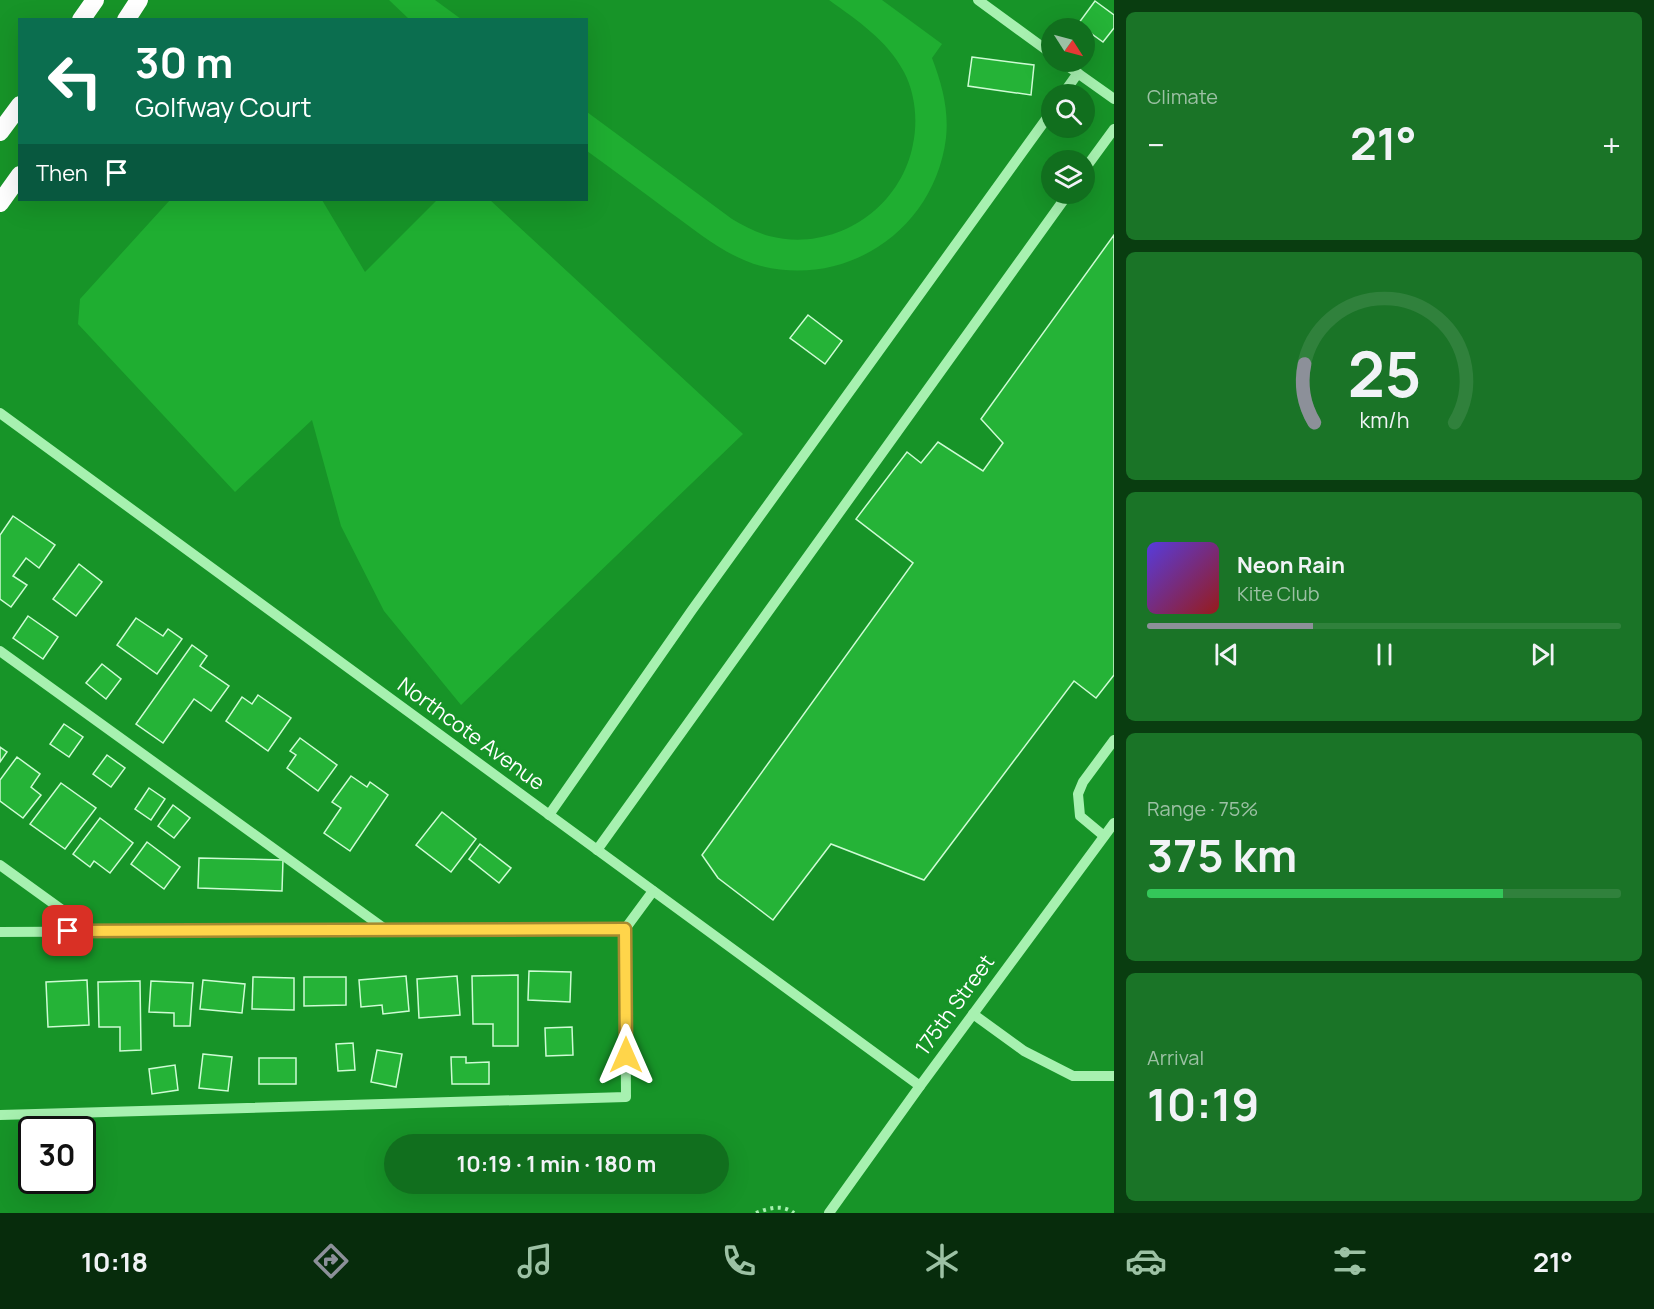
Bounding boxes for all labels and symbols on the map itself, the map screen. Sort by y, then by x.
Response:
north arrow [1041,18,1095,72]
street label: Northcote Avenue [392,670,551,796]
pin [42,905,93,956]
street label: 175th Street [908,949,1000,1060]
position arrow [594,1023,658,1087]
speed limit sign: 30 [18,1116,96,1194]

